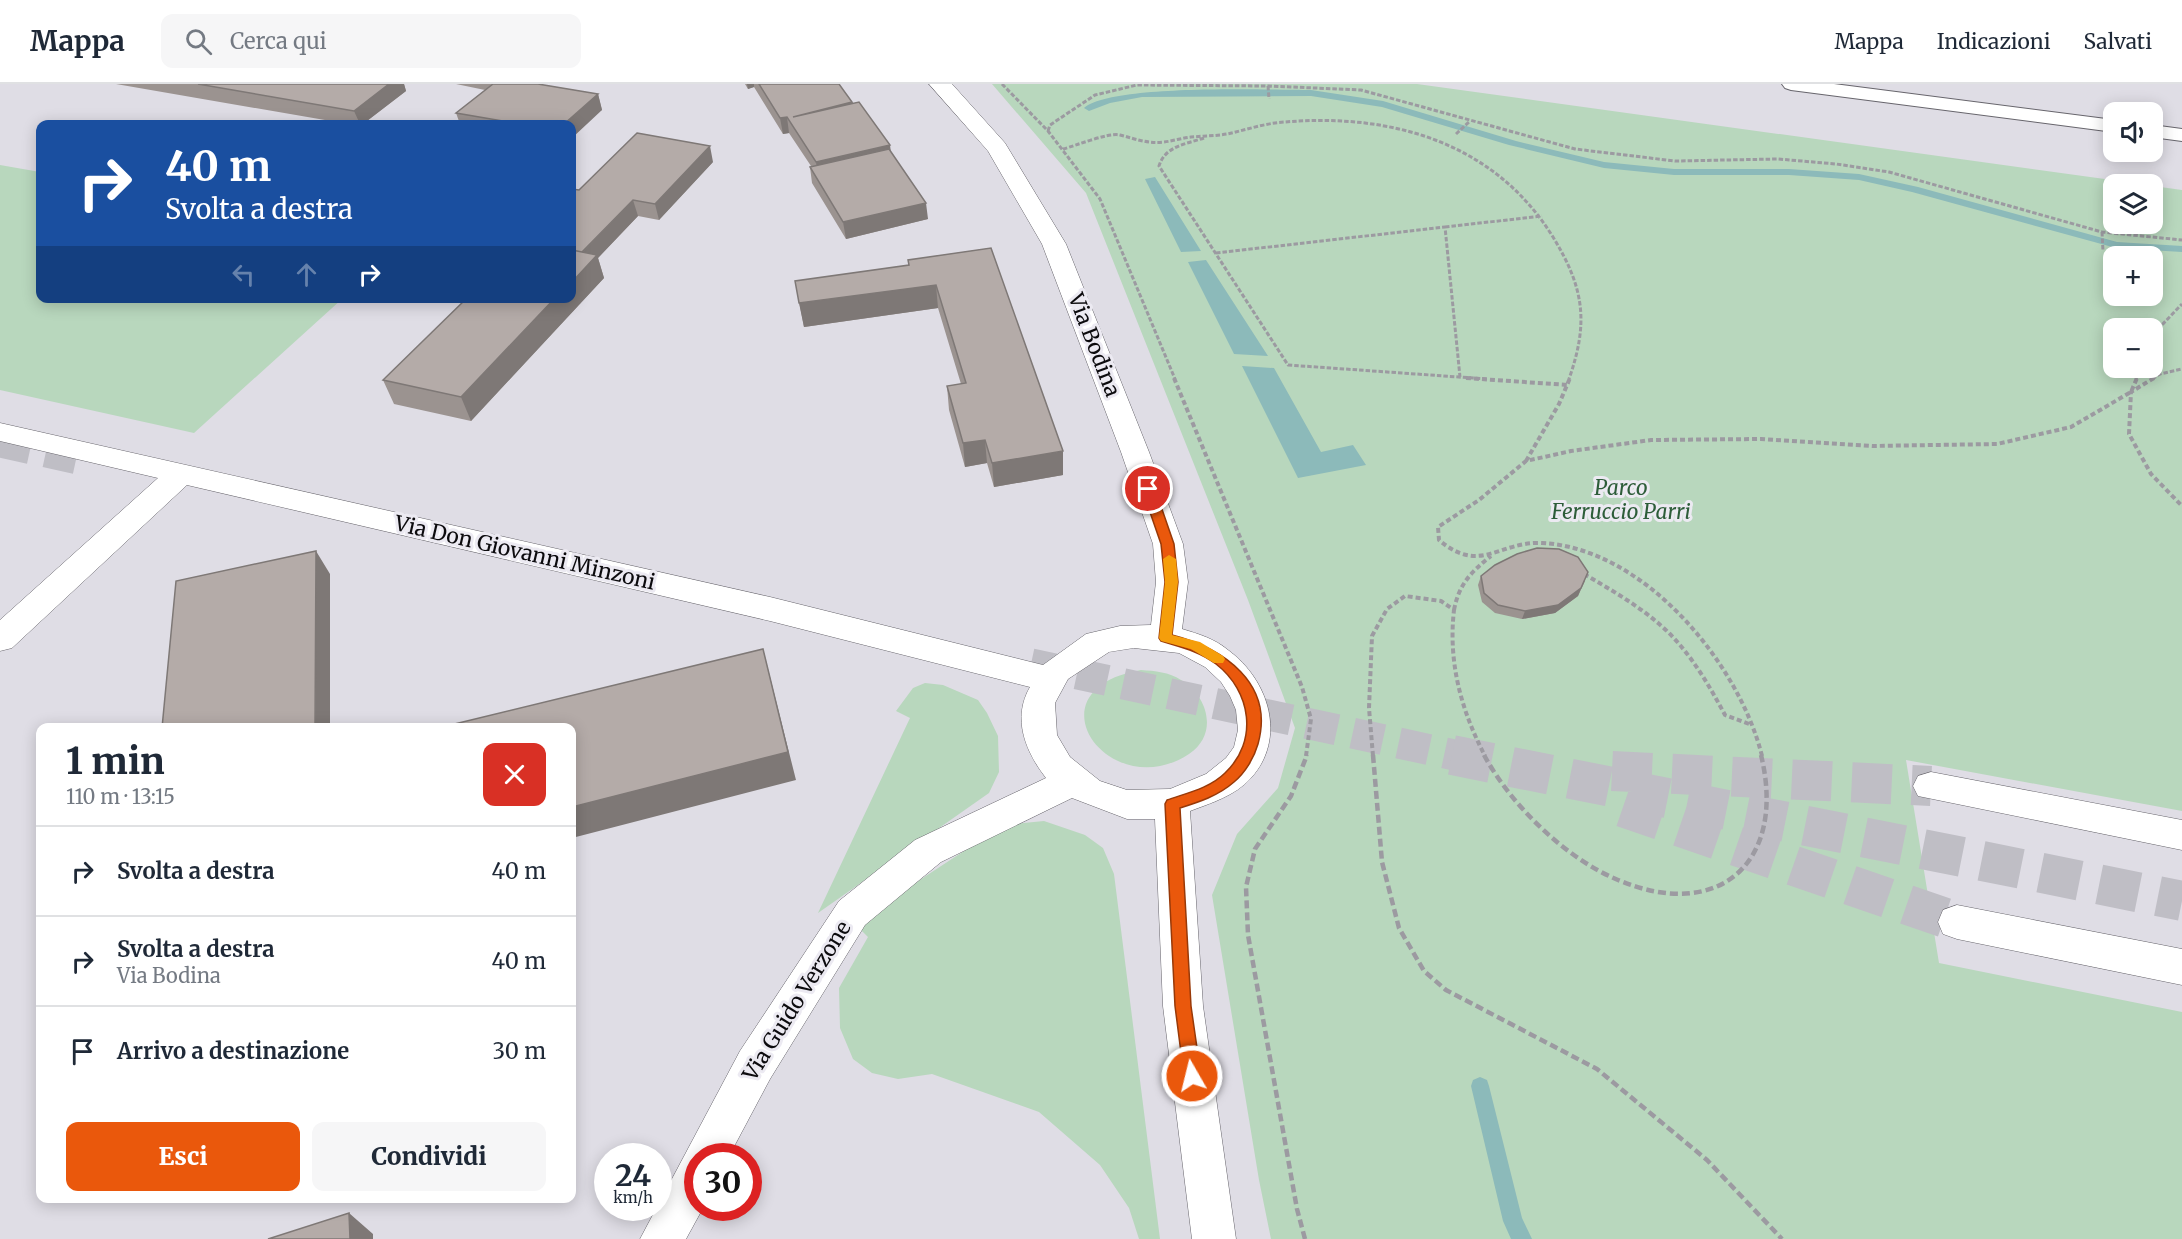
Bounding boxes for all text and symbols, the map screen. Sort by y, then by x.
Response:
search box [161,14,581,68]
text: Mappa [30,23,125,59]
icon: search [182,25,215,58]
text: Cerca qui [230,27,327,55]
text: Mappa [1834,28,1904,55]
text: Indicazioni [1937,28,2050,55]
text: Salvati [2083,28,2152,55]
map controls [2103,102,2163,378]
button: sound [2103,102,2163,162]
text: 40 m [165,140,271,192]
icon: right [66,144,144,222]
button: layers [2103,174,2163,234]
text: Svolta a destra [165,192,353,226]
button: + [2103,246,2163,306]
icon: left [227,258,260,291]
icon: ahead [290,258,323,291]
icon: right [353,258,386,291]
street label: Via Bodina [1062,288,1127,401]
button: − [2103,318,2163,378]
pin [1122,463,1173,514]
icon: arrive [1131,472,1164,505]
park label: Parco Ferruccio Parri [1550,474,1691,525]
street label: Via Don Giovanni Minzoni [391,509,658,596]
text: 1 min [66,739,165,784]
button: close [483,743,546,806]
text: 110 m · 13:15 [66,784,175,809]
icon: right [66,855,99,888]
text: Svolta a destra [117,857,274,885]
text: 40 m [491,857,546,885]
street label: Via Guido Verzone [736,916,857,1087]
text: Svolta a destra [117,935,274,963]
icon: right [66,945,99,978]
text: 40 m [491,947,546,975]
text: Via Bodina [117,963,221,988]
icon: arrive [66,1035,99,1068]
text: Arrivo a destinazione [117,1037,349,1065]
text: 30 m [492,1037,546,1065]
position arrow [1160,1044,1224,1108]
button: Esci [66,1122,300,1191]
button: Condividi [312,1122,546,1191]
speed limit sign: 30 [684,1143,762,1221]
text: 24 [615,1156,651,1194]
text: km/h [613,1188,653,1207]

